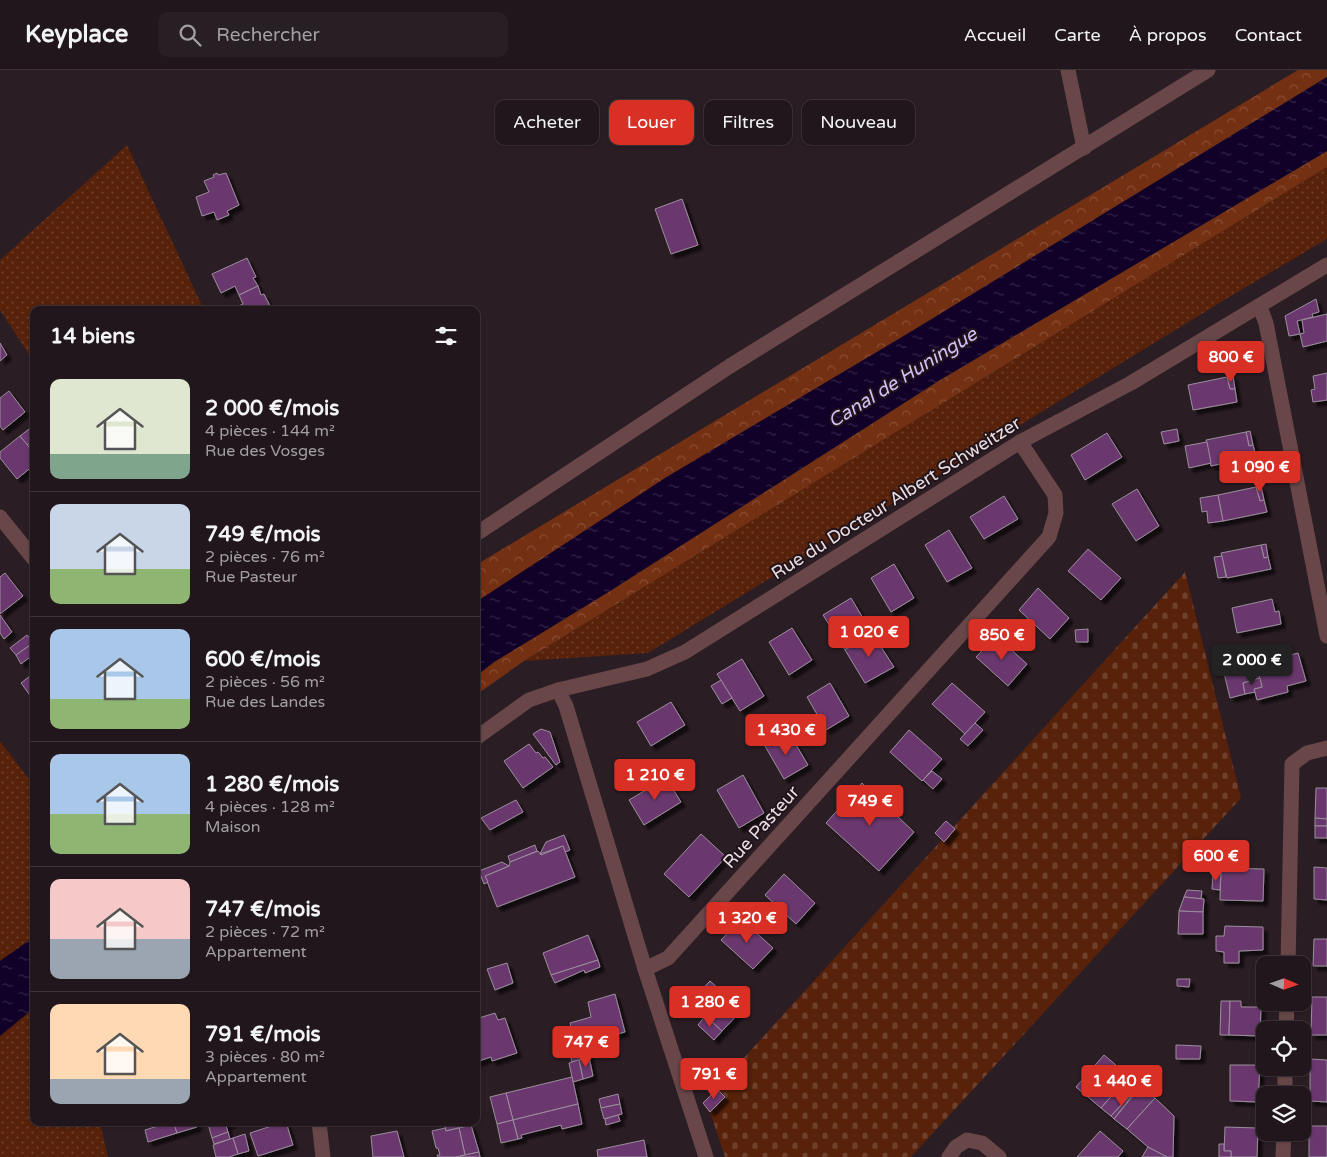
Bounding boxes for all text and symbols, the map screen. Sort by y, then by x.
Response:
search box [158,12,508,57]
text: Keyplace [25,20,128,49]
icon: search [176,21,204,49]
text: Rechercher [216,24,320,46]
text: Accueil [964,24,1026,46]
text: Carte [1054,24,1101,46]
text: À propos [1129,24,1207,46]
text: Contact [1235,24,1302,46]
chip: Acheter [495,100,599,145]
chip: Louer [609,100,694,145]
chip: Filtres [704,100,792,145]
chip: Nouveau [802,100,915,145]
icon: filters [432,322,460,350]
water label: Canal de Huningue [824,322,982,433]
text: 14 biens [50,324,135,349]
pin: 800 € [1196,340,1266,383]
text: 800 € [1208,347,1254,367]
text: 2 000 €/mois [205,396,339,421]
icon: home [90,399,150,459]
street label: Rue du Docteur Albert Schweitzer [767,412,1025,584]
text: 4 pièces · 144 m² [205,421,335,441]
text: Rue des Vosges [205,441,325,461]
pin: 1 090 € [1214,450,1306,493]
text: 1 090 € [1230,457,1290,477]
text: 749 €/mois [205,522,321,547]
icon: home [90,524,150,584]
text: 2 pièces · 76 m² [205,547,325,567]
text: Rue Pasteur [205,567,297,587]
pin: 1 020 € [823,616,915,658]
pin: 850 € [967,618,1037,661]
text: 1 020 € [839,622,899,642]
text: 850 € [979,625,1025,645]
pin: 2 000 € [1206,644,1298,686]
text: 600 €/mois [205,647,321,672]
icon: home [90,649,150,709]
text: 2 000 € [1222,650,1282,670]
text: 2 pièces · 56 m² [205,672,325,692]
text: Rue des Landes [205,692,325,712]
pin: 1 430 € [740,714,832,756]
text: 1 430 € [756,720,816,740]
pin: 1 210 € [609,758,701,801]
text: 1 210 € [625,765,685,785]
text: 1 280 €/mois [205,772,339,797]
icon: home [90,774,150,834]
street label: Rue Pasteur [718,781,804,873]
pin: 749 € [835,784,905,827]
text: 749 € [847,791,893,811]
text: 4 pièces · 128 m² [205,797,335,817]
text: Maison [205,817,261,837]
pin: 600 € [1181,840,1251,882]
text: 600 € [1193,846,1239,866]
text: 747 €/mois [205,897,321,922]
icon: home [90,899,150,959]
pin: 1 320 € [701,902,793,944]
text: 1 320 € [717,908,777,928]
text: 2 pièces · 72 m² [205,922,325,942]
text: Appartement [205,942,307,962]
north arrow [1256,956,1311,1011]
map controls [1256,956,1311,1141]
pin: 1 280 € [664,986,756,1028]
text: 1 280 € [680,992,740,1012]
button: locate [1256,1021,1311,1076]
text: 791 €/mois [205,1022,321,1047]
icon: home [90,1024,150,1084]
pin: 747 € [551,1026,621,1068]
text: 747 € [563,1032,609,1052]
text: 3 pièces · 80 m² [205,1047,325,1067]
pin: 791 € [679,1058,749,1100]
text: 791 € [691,1064,737,1084]
pin: 1 440 € [1076,1064,1168,1107]
text: Appartement [205,1067,307,1087]
text: 1 440 € [1092,1071,1152,1091]
button: layers [1256,1086,1311,1141]

